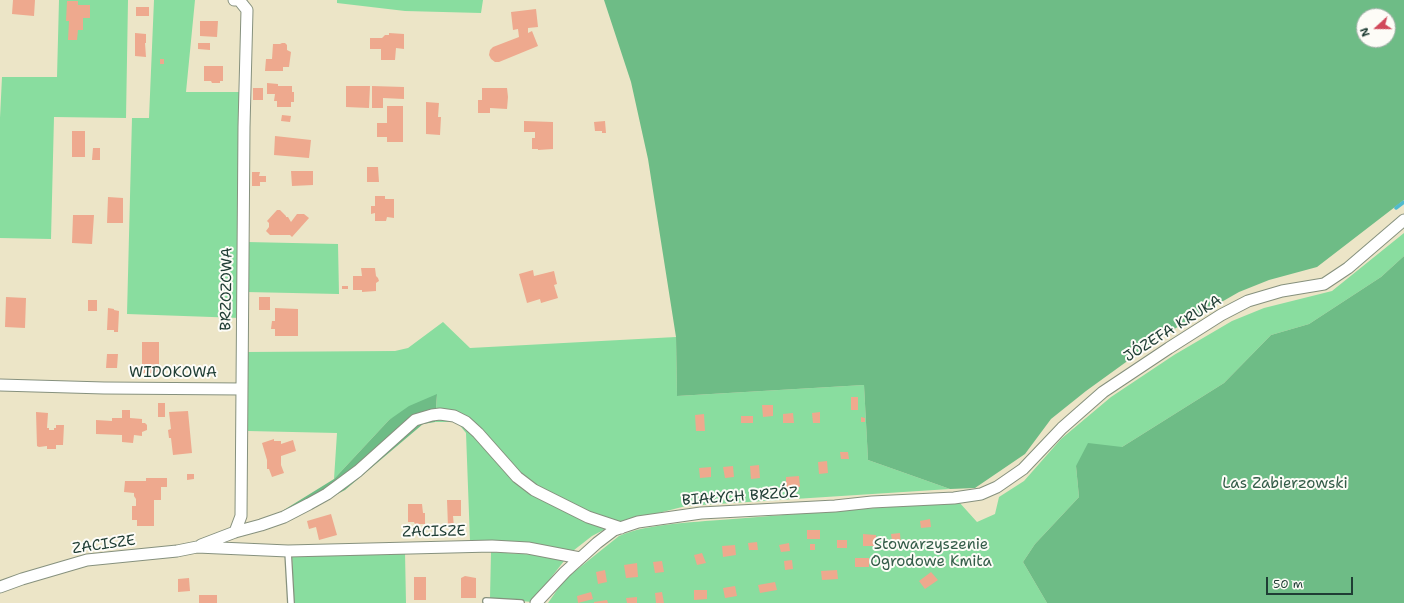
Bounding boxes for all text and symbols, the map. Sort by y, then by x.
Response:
north arrow [1356,8,1396,48]
text: N [1357,25,1374,39]
street label: BRZOZOWA [217,247,237,331]
street label: JÓZEFA KRUKA [1121,292,1225,366]
street label: WIDOKOWA [129,364,217,382]
park label: Las Zabierzowski [1222,475,1348,493]
street label: BIAŁYCH BRZÓZ [681,484,799,510]
street label: ZACISZE [402,522,466,542]
street label: ZACISZE [71,532,137,558]
park label: Stowarzyszenie Ogrodowe Kmita [870,536,992,571]
scale bar [1268,569,1355,595]
text: 50 m [1273,576,1303,592]

